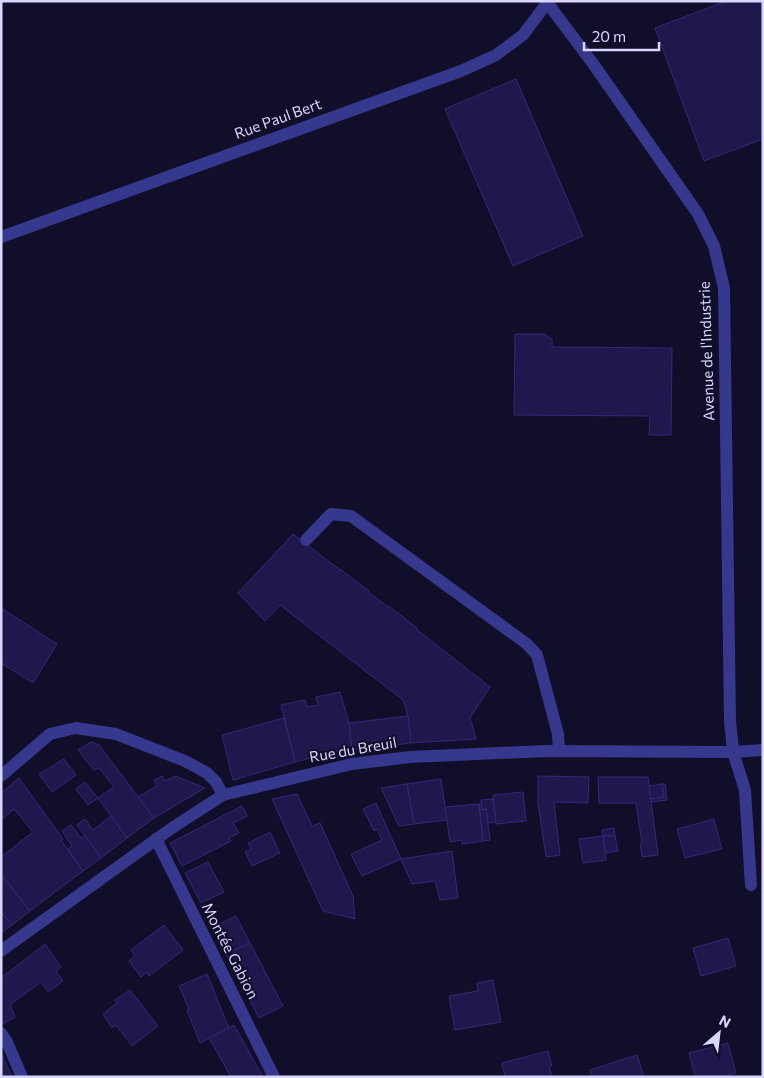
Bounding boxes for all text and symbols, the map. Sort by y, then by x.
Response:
scale bar [584,20,659,52]
text: 20 m [592,27,626,45]
street label: Rue Paul Bert [232,94,324,142]
street label: Avenue de l'Industrie [695,281,717,421]
street label: Rue du Breuil [308,732,398,766]
street label: Montée Gabion [199,899,263,1002]
north arrow [694,1008,744,1058]
text: N [717,1011,734,1031]

